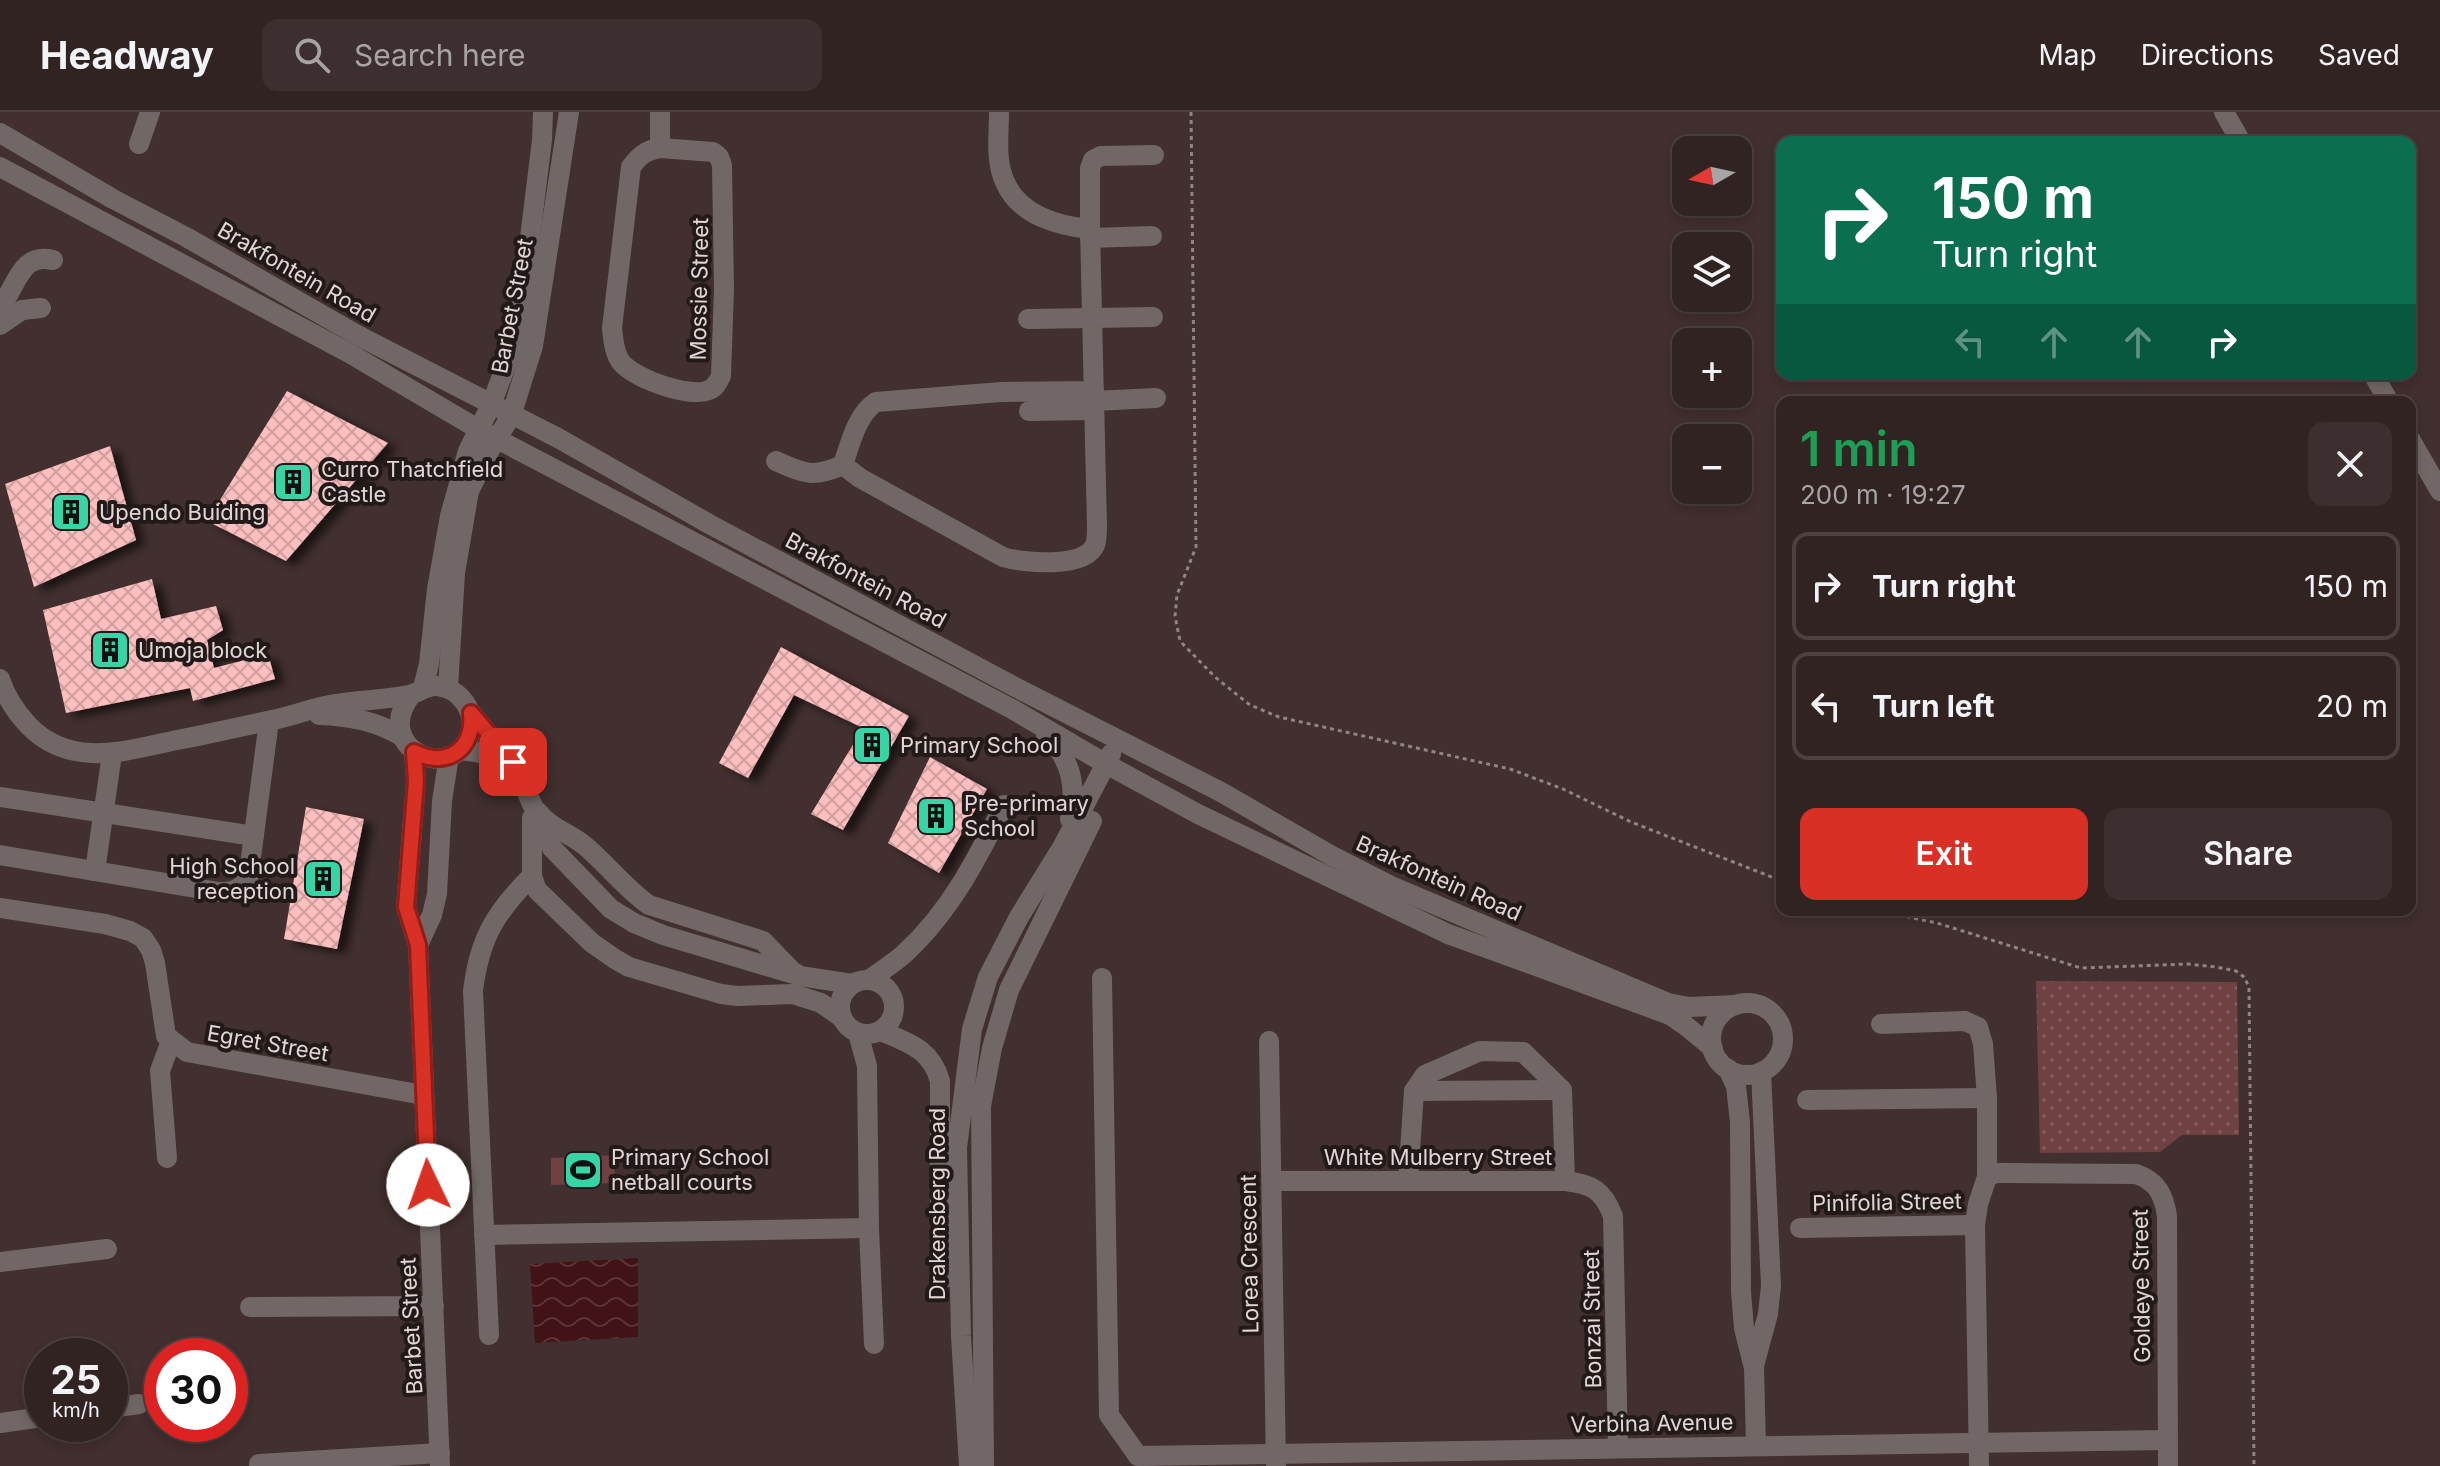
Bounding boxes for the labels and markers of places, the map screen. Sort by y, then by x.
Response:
place label: Curro Thatchfield Castle [321,456,503,507]
building icon: Curro Thatchfield Castle [272,461,314,503]
building icon: Upendo Buiding [50,491,92,533]
place label: Upendo Buiding [99,499,266,525]
building icon: Umoja block [89,629,131,671]
place label: Umoja block [138,637,267,663]
building icon: Primary School [851,724,893,766]
pin [479,728,547,796]
place label: Primary School [900,732,1058,758]
place label: Pre-primary School [964,790,1089,841]
building icon: Pre-primary School [915,795,957,837]
place label: High School reception [169,853,295,904]
building icon: High School reception [302,858,344,900]
place label: Primary School netball courts [611,1144,769,1195]
sports icon: Primary School netball courts [562,1149,604,1191]

